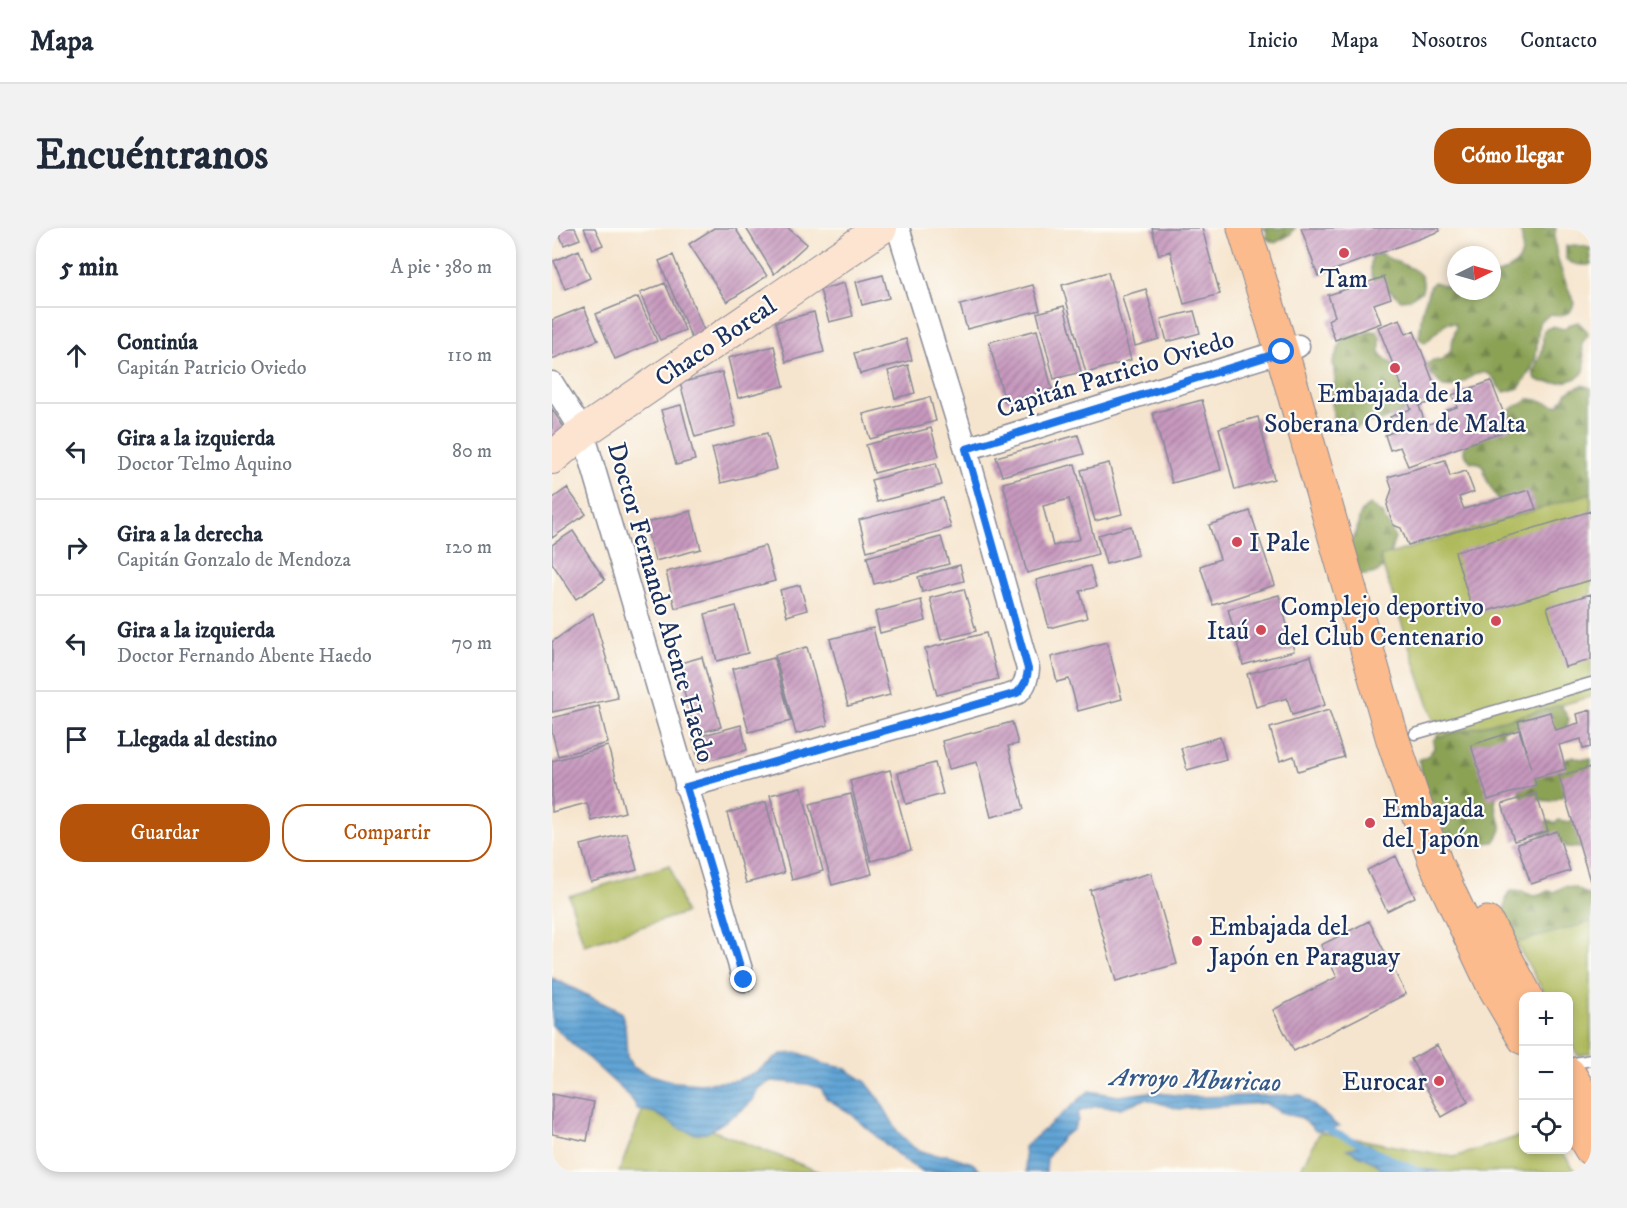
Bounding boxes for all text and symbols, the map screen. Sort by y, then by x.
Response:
text: Mapa [30,24,93,59]
text: Inicio [1248,28,1298,54]
text: Mapa [1331,28,1378,54]
text: Nosotros [1411,28,1487,54]
text: Contacto [1520,28,1597,54]
button: Cómo llegar [1434,128,1591,184]
text: Encuéntranos [36,130,268,182]
marker: Tam [1337,246,1351,260]
north arrow [1447,246,1501,300]
text: 5 min [60,251,118,284]
text: A pie · 380 m [391,255,492,280]
place label: Tam [1320,263,1368,296]
street label: Chaco Boreal [649,289,783,395]
street label: Capitán Patricio Oviedo [993,323,1238,426]
text: Continúa [117,329,198,356]
route start [1268,338,1294,364]
icon: ahead [60,339,93,372]
text: 110 m [447,343,492,368]
text: Capitán Patricio Oviedo [117,356,307,381]
marker: Embajada de la Soberana Orden de Malta [1388,361,1402,375]
place label: Embajada de la Soberana Orden de Malta [1264,378,1526,441]
text: Gira a la izquierda [117,425,275,452]
icon: left [60,435,93,468]
text: 80 m [452,439,492,464]
street label: Doctor Fernando Abente Haedo [599,439,722,766]
text: Doctor Telmo Aquino [117,452,292,477]
text: Gira a la derecha [117,521,263,548]
place label: I Pale [1249,527,1310,560]
icon: right [60,531,93,564]
text: 120 m [445,535,492,560]
marker: I Pale [1230,535,1244,549]
text: Capitán Gonzalo de Mendoza [117,548,351,573]
place label: Complejo deportivo del Club Centenario [1277,591,1484,654]
marker: Complejo deportivo del Club Centenario [1489,614,1503,628]
place label: Itaú [1207,615,1249,648]
text: Gira a la izquierda [117,617,275,644]
marker: Itaú [1254,623,1268,637]
icon: left [60,627,93,660]
text: 70 m [451,631,492,656]
text: Doctor Fernando Abente Haedo [117,644,372,669]
icon: arrive [60,723,93,756]
text: Llegada al destino [117,726,277,753]
place label: Embajada del Japón [1382,793,1484,856]
button: Guardar [60,804,270,862]
button: Compartir [282,804,492,862]
marker: Embajada del Japón [1363,816,1377,830]
place label: Embajada del Japón en Paraguay [1207,911,1401,974]
marker: Embajada del Japón en Paraguay [1190,934,1204,948]
route end [730,966,756,992]
map controls [1519,992,1573,1154]
button: + [1519,992,1573,1046]
button: − [1519,1046,1573,1100]
water label: Arroyo Mburicao [1107,1060,1282,1100]
place label: Eurocar [1342,1066,1427,1099]
marker: Eurocar [1432,1074,1446,1088]
button: locate [1519,1100,1573,1154]

